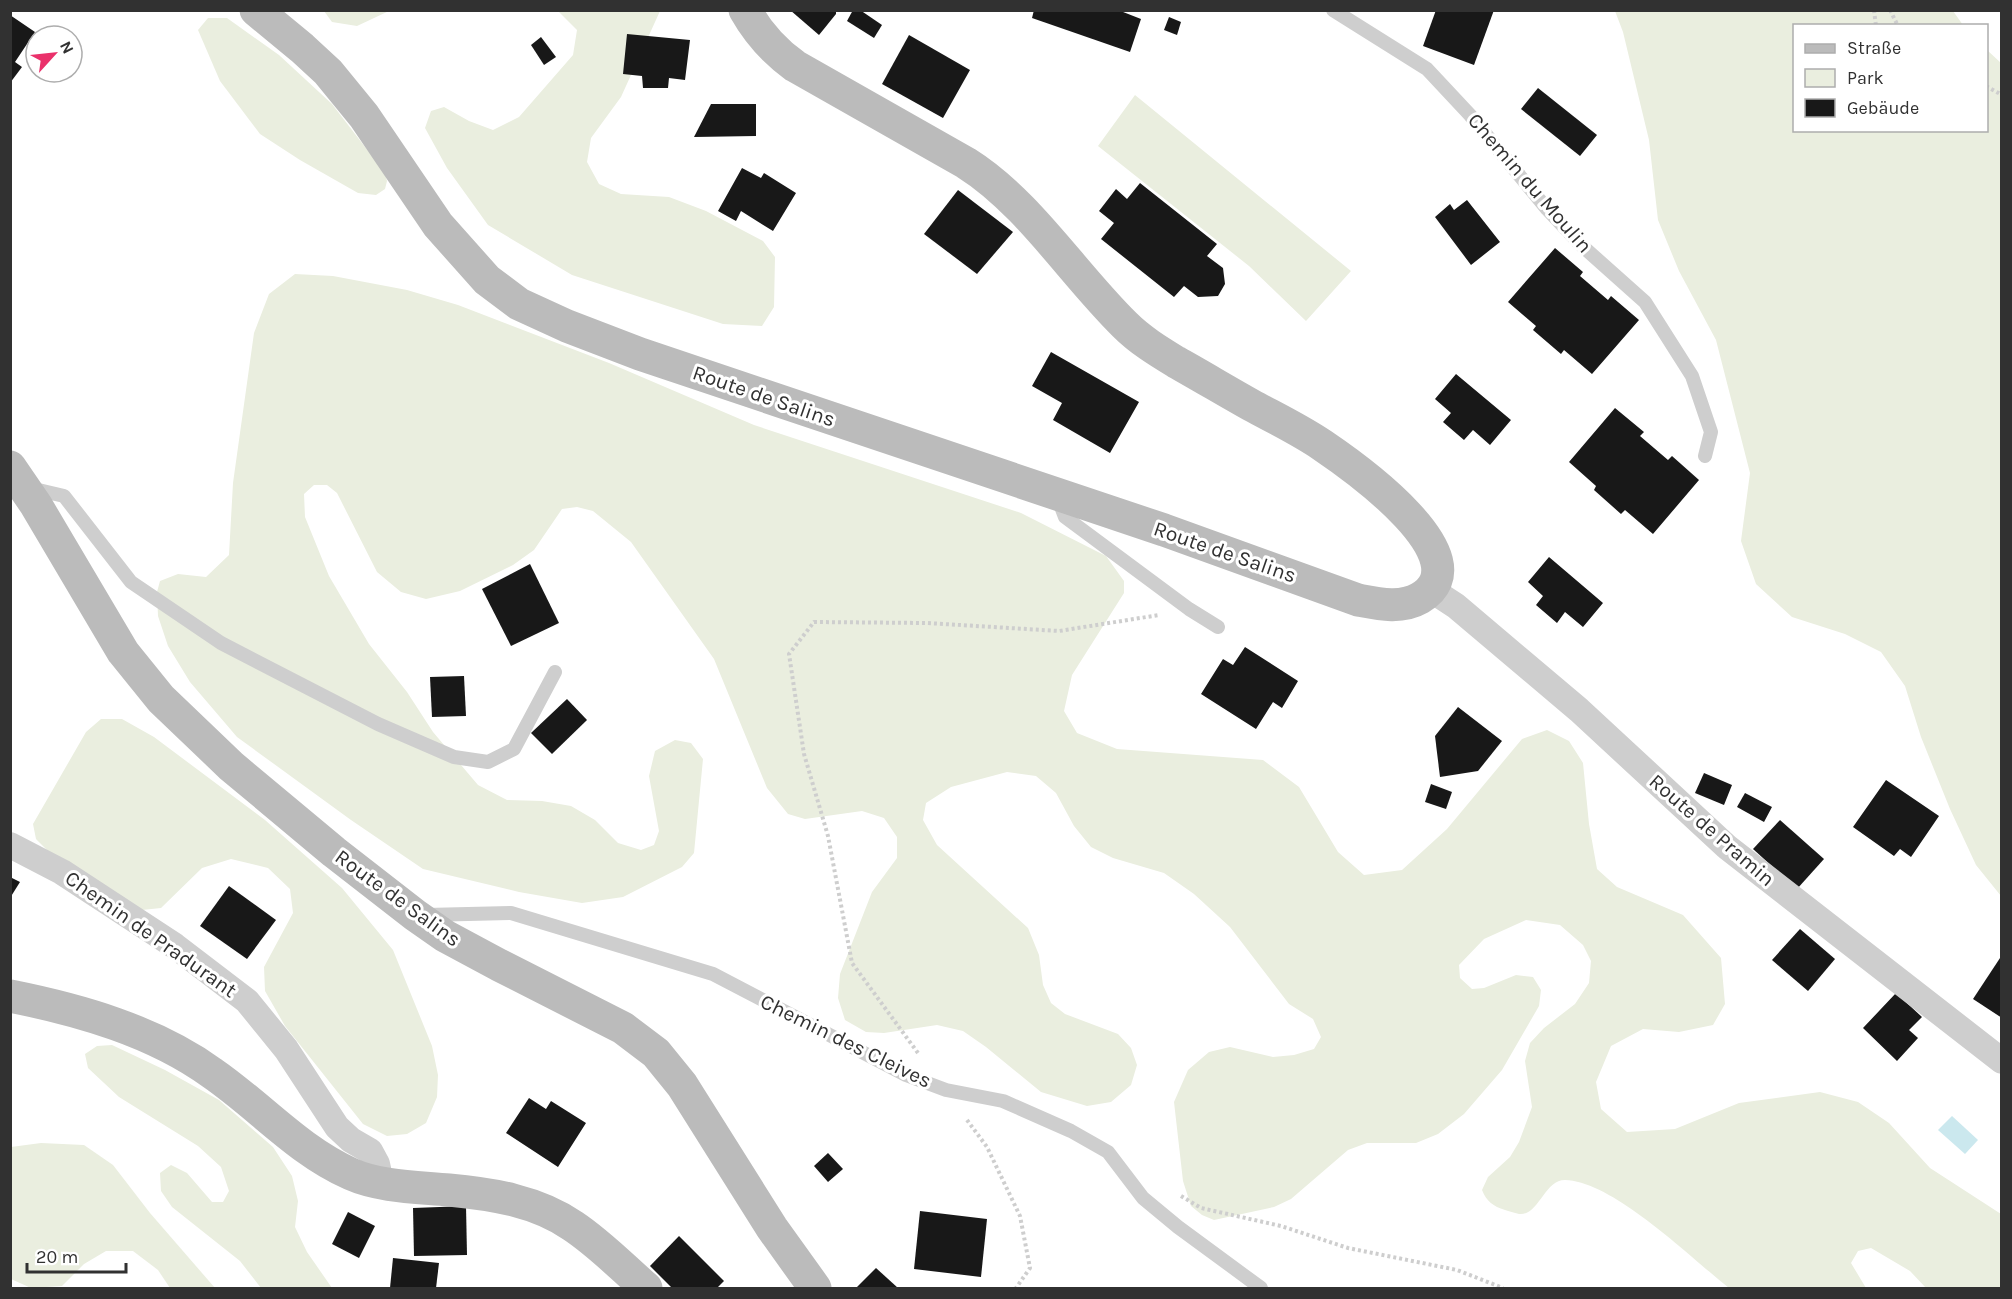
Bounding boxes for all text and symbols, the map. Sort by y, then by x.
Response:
north arrow [24,24,84,84]
legend [1793,24,1988,132]
text: Straße [1847,37,1901,59]
text: N [56,38,78,57]
text: Park [1847,67,1884,89]
text: Gebäude [1847,97,1919,119]
street label: Chemin du Moulin [1463,108,1597,258]
street label: Route de Salins [690,360,838,432]
street label: Route de Salins [1151,516,1299,588]
street label: Route de Pramin [1644,769,1780,891]
street label: Route de Salins [331,844,465,952]
street label: Chemin de Pradurant [61,866,241,1002]
street label: Chemin des Cleives [757,989,935,1093]
scale bar [27,1236,126,1274]
text: 20 m [36,1246,78,1268]

